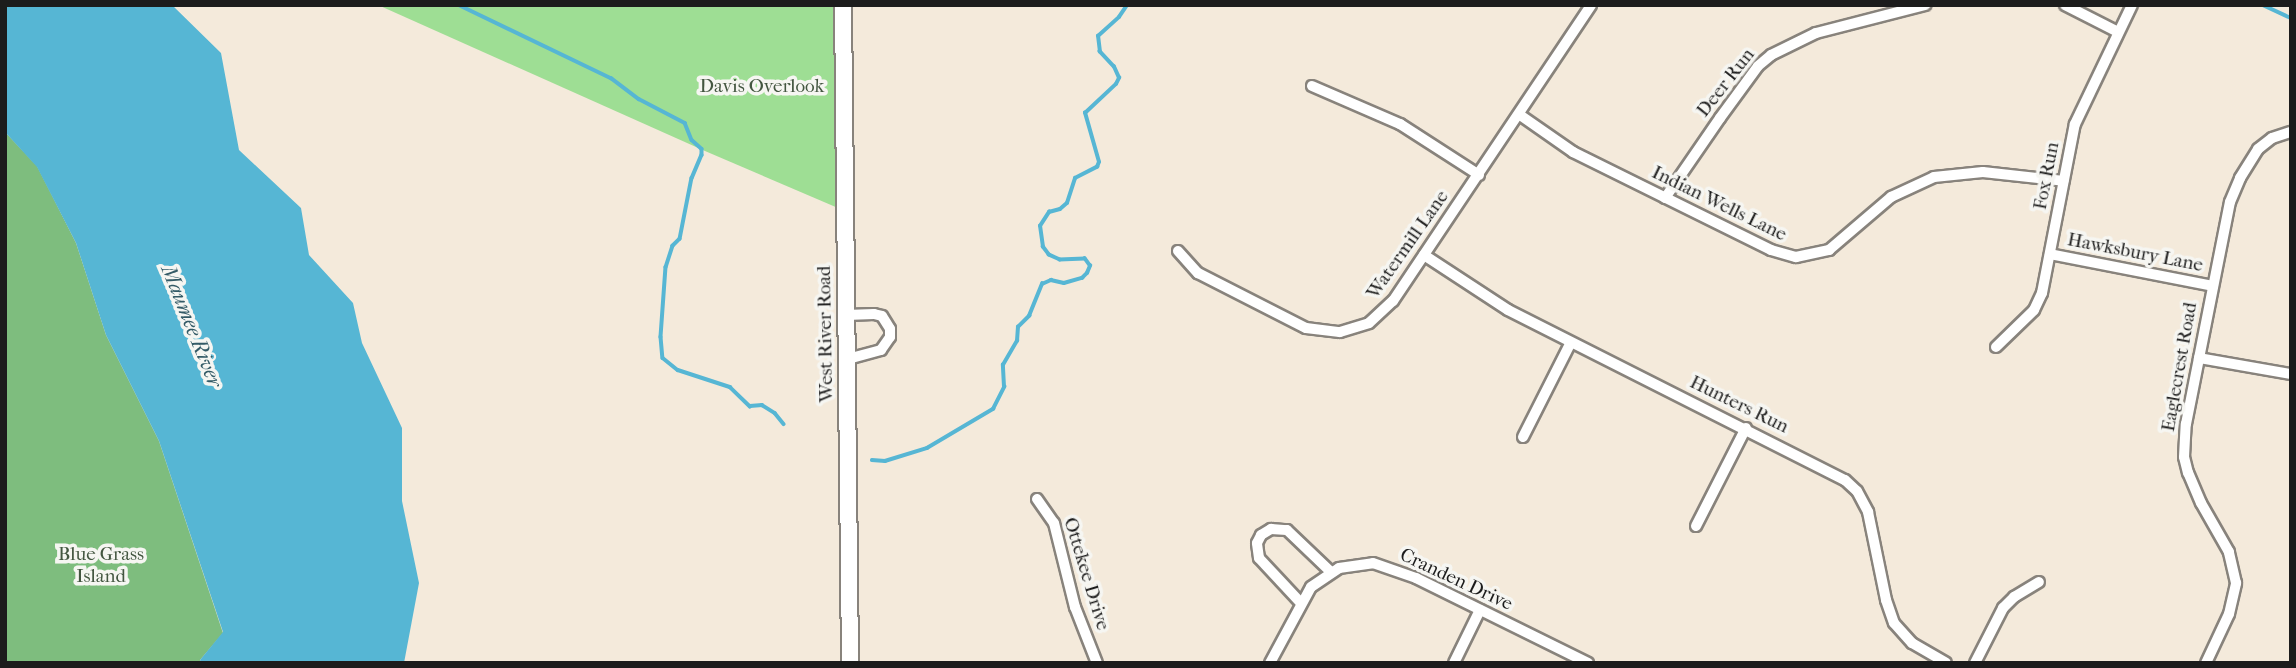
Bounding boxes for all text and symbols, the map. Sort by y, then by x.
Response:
street label: Deer Run [1692,44,1760,122]
park label: Davis Overlook [700,76,824,98]
street label: Fox Run [2029,140,2065,212]
street label: Indian Wells Lane [1648,161,1790,247]
street label: Watermill Lane [1362,186,1454,304]
street label: Hawksbury Lane [2065,229,2205,277]
water label: Maumee River [156,261,228,391]
street label: West River Road [813,265,839,403]
street label: Eaglecrest Road [2157,301,2203,433]
street label: Hunters Run [1686,371,1792,439]
street label: Ottekee Drive [1058,515,1114,633]
park label: Blue Grass Island [58,544,144,588]
street label: Cranden Drive [1396,544,1516,616]

